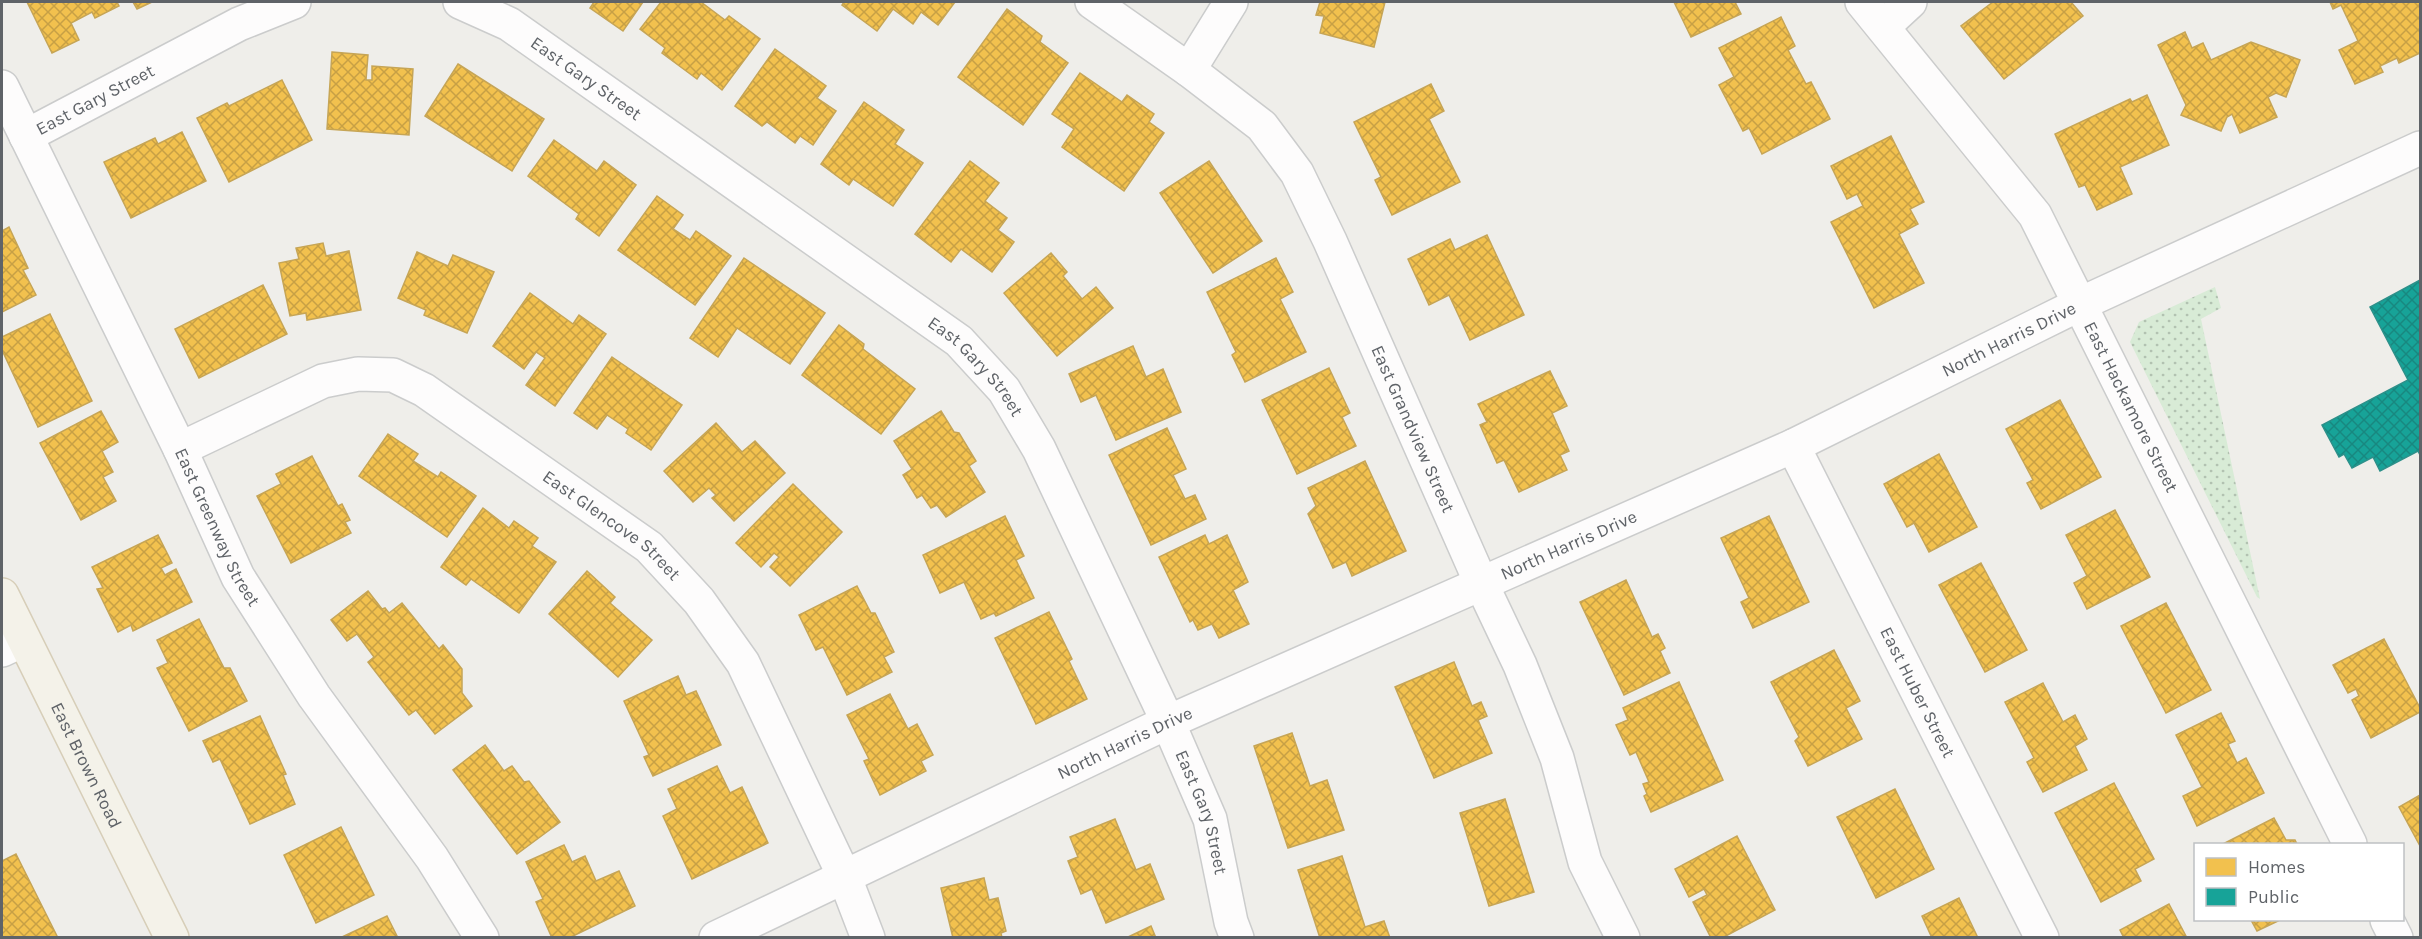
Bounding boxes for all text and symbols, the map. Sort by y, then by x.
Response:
street label: East Gary Street [526,32,646,125]
street label: East Gary Street [32,59,158,140]
street label: North Harris Drive [1938,297,2080,382]
street label: East Gary Street [924,312,1028,420]
street label: East Hackamore Street [2079,318,2183,496]
street label: East Grandview Street [1366,342,1460,516]
street label: East Greenway Street [170,444,265,611]
street label: East Glencove Street [538,465,685,585]
street label: North Harris Drive [1497,505,1640,585]
street label: East Huber Street [1875,623,1960,762]
street label: East Brown Road [46,699,127,832]
street label: North Harris Drive [1054,702,1196,784]
street label: East Gary Street [1170,746,1232,877]
legend [2194,843,2404,921]
text: Homes [2248,856,2305,878]
text: Public [2248,886,2299,908]

